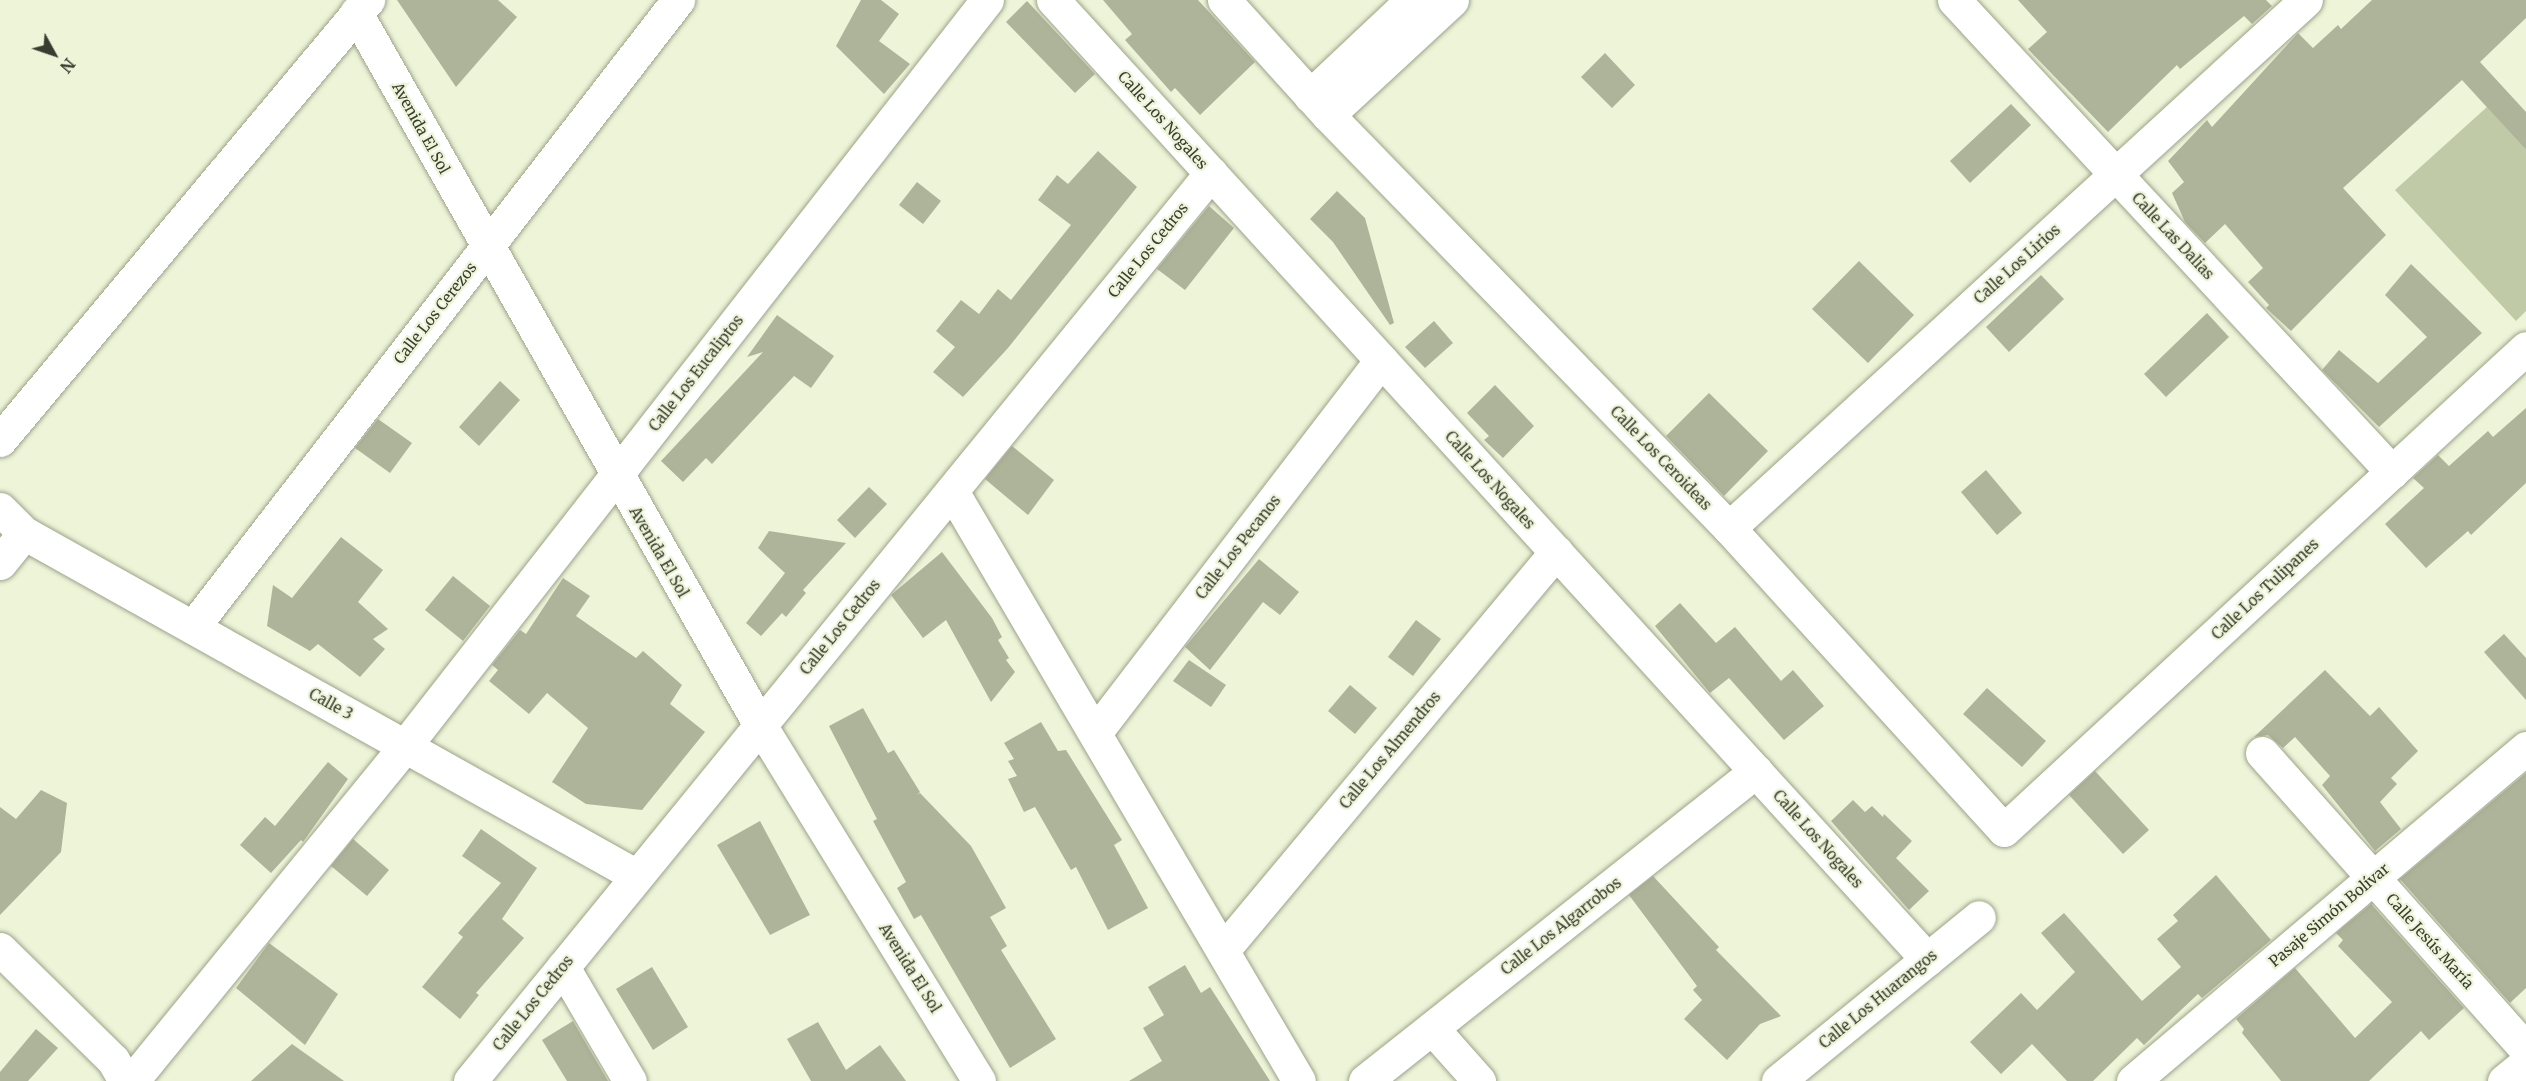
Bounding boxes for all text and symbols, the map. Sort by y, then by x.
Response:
north arrow [24,24,84,84]
text: N [56,54,80,77]
street label: Calle Los Nogales [1114,67,1212,173]
street label: Avenida El Sol [388,79,454,177]
street label: Calle Las Dalias [2128,189,2218,283]
street label: Calle Los Cedros [1104,199,1192,301]
street label: Calle Los Lirios [1970,221,2064,307]
street label: Calle Los Cerezos [390,259,480,367]
street label: Calle Los Eucaliptos [645,311,747,435]
street label: Calle Los Ceroideas [1607,402,1715,514]
street label: Calle Los Nogales [1441,427,1539,533]
street label: Calle Los Pecanos [1192,491,1284,603]
street label: Avenida El Sol [626,503,692,601]
street label: Calle Los Tulipanes [2208,535,2322,643]
street label: Calle Los Cedros [796,576,884,678]
street label: Calle 3 [306,685,356,723]
street label: Calle Los Almendros [1336,688,1444,812]
street label: Calle Los Nogales [1769,786,1867,892]
street label: Pasaje Simón Bolívar [2265,860,2393,970]
street label: Calle Los Algarrobos [1497,873,1625,979]
street label: Calle Jesús María [2383,890,2477,992]
street label: Avenida El Sol [875,920,945,1016]
street label: Calle Los Huarangos [1815,946,1941,1052]
street label: Calle Los Cedros [489,952,577,1054]

